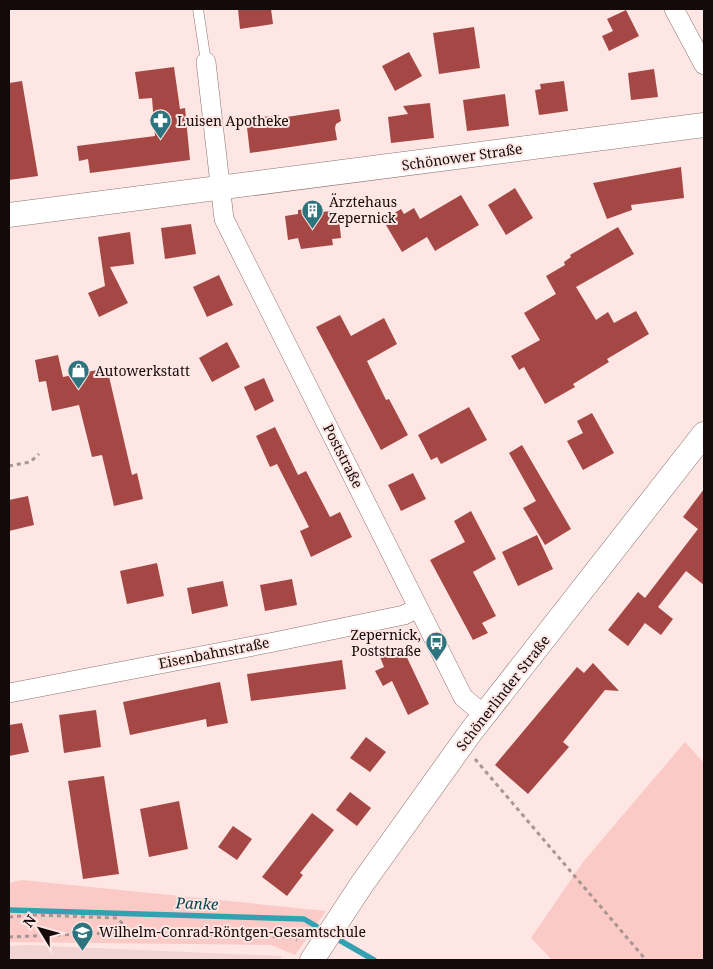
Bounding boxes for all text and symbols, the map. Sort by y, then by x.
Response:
pharmacy icon: Luisen Apotheke [149,109,173,140]
place label: Luisen Apotheke [177,111,289,130]
street label: Schönower Straße [400,139,523,174]
place label: Ärztehaus Zepernick [329,192,397,227]
building icon: Ärztehaus Zepernick [301,198,325,229]
shop icon: Autowerkstatt [67,359,91,390]
place label: Autowerkstatt [95,361,190,380]
street label: Poststraße [319,420,368,491]
place label: Zepernick, Poststraße [350,625,421,660]
bus stop icon: Zepernick, Poststraße [425,631,449,662]
street label: Schönerlinder Straße [451,631,554,755]
street label: Eisenbahnstraße [157,632,271,673]
water label: Panke [174,892,219,914]
north arrow [15,904,65,954]
text: N [18,911,40,931]
school or university icon: Wilhelm-Conrad-Röntgen-Gesamtschule [71,920,95,951]
place label: Wilhelm-Conrad-Röntgen-Gesamtschule [99,922,366,941]

